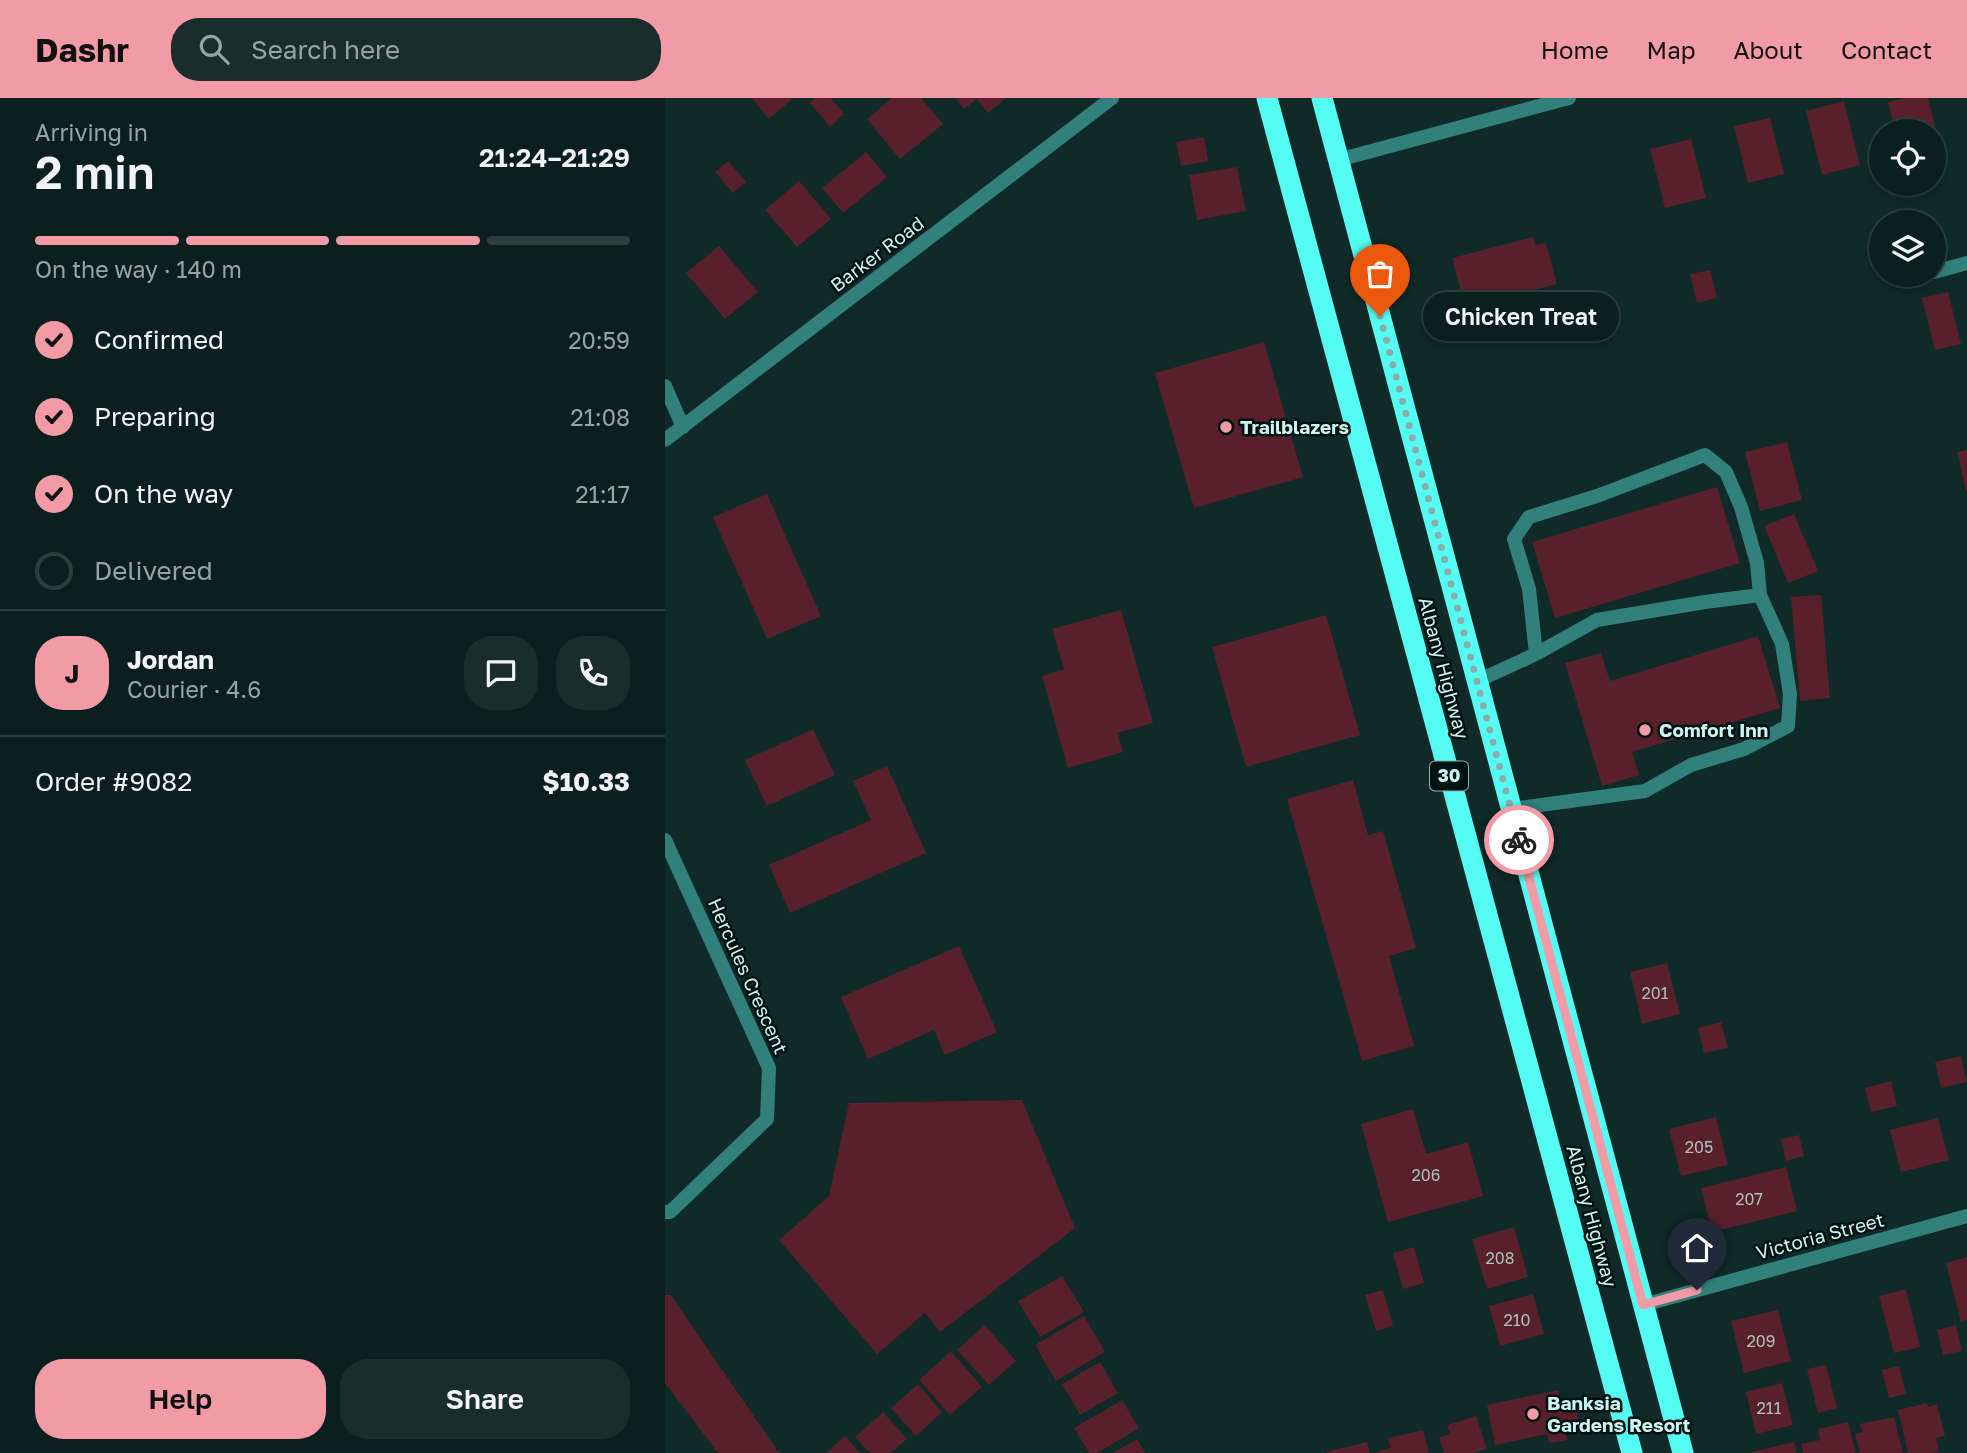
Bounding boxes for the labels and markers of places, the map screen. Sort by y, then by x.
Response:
pin [1350,244,1410,316]
callout: Chicken Treat [1422,292,1618,340]
place label: Trailblazers [1240,415,1350,438]
marker: Trailblazers [1218,419,1234,435]
place label: Comfort Inn [1659,718,1768,741]
marker: Comfort Inn [1637,722,1653,738]
pin [1667,1218,1727,1290]
place label: Banksia Gardens Resort [1547,1391,1691,1436]
marker: Banksia Gardens Resort [1525,1406,1541,1422]

